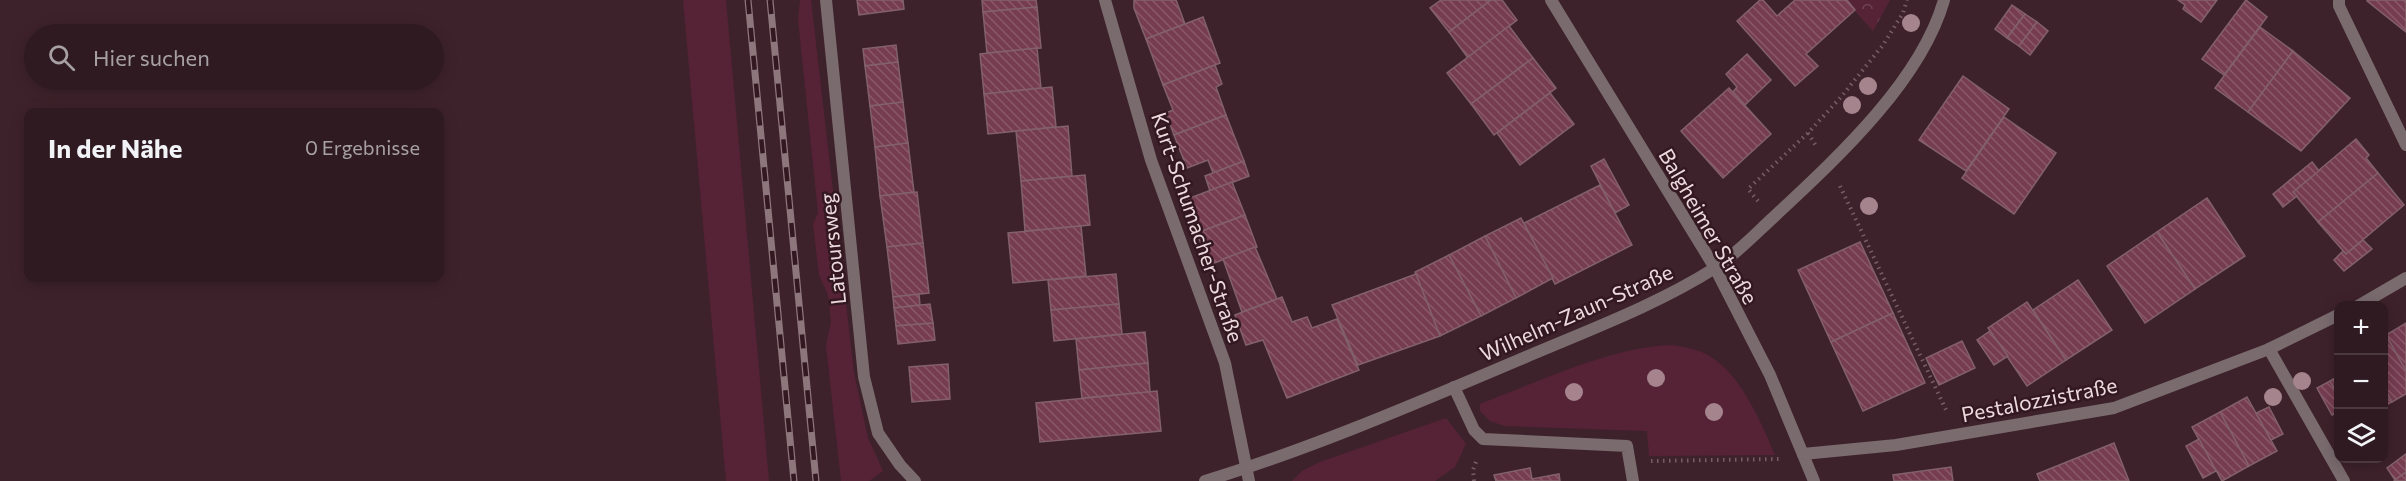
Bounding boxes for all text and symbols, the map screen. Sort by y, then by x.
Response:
search box [24,24,444,90]
icon: search [45,41,78,74]
text: Hier suchen [93,44,210,71]
street label: Kurt-Schumacher-Straße [1147,109,1249,345]
text: In der Nähe [48,132,183,163]
text: 0 Ergebnisse [305,135,420,159]
street label: Balgheimer Straße [1654,144,1764,308]
street label: Latoursweg [814,192,850,306]
street label: Wilhelm-Zaun-Straße [1476,258,1676,366]
map controls [2334,301,2388,463]
button: + [2334,301,2388,355]
button: − [2334,355,2388,409]
street label: Pestalozzistraße [1959,372,2119,426]
button: layers [2334,409,2388,463]

